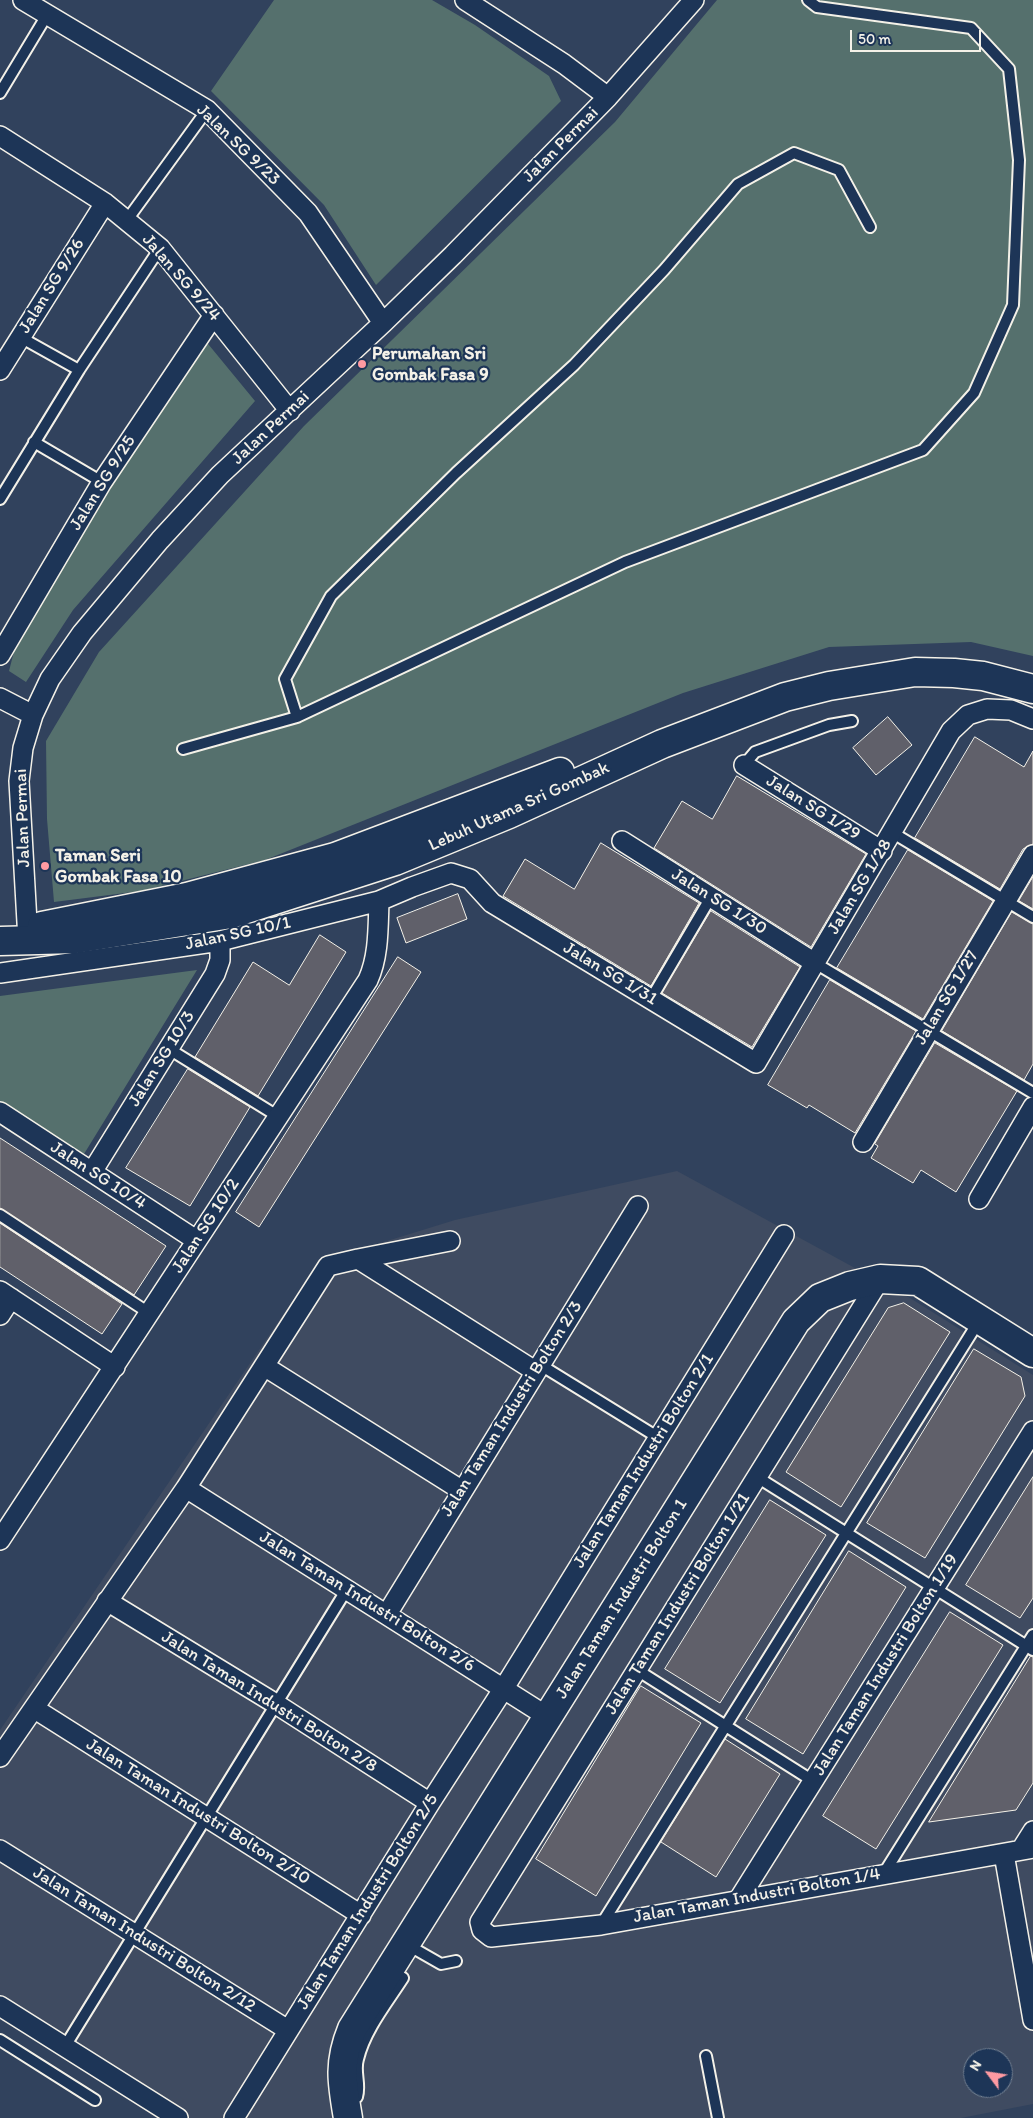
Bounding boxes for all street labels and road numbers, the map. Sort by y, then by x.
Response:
street label: Jalan SG 9/23 [192,100,284,190]
street label: Jalan Permai [518,102,604,188]
street label: Jalan SG 9/24 [137,230,225,326]
street label: Jalan SG 9/26 [14,235,90,337]
street label: Jalan Permai [228,386,314,470]
street label: Jalan SG 9/25 [65,432,141,534]
street label: Lebuh Utama Sri Gombak [425,757,613,857]
street label: Jalan Permai [10,768,36,868]
street label: Jalan SG 1/29 [762,771,864,845]
street label: Jalan SG 1/28 [823,835,897,939]
street label: Jalan SG 1/30 [667,864,771,940]
street label: Jalan SG 10/1 [183,912,293,956]
street label: Jalan SG 1/31 [559,937,661,1011]
street label: Jalan SG 1/27 [910,947,984,1049]
street label: Jalan SG 10/3 [124,1007,200,1111]
street label: Jalan SG 10/4 [46,1137,150,1215]
street label: Jalan SG 10/2 [167,1175,245,1277]
street label: Jalan Taman Industri Bolton 2/3 [436,1297,588,1521]
street label: Jalan Taman Industri Bolton 2/1 [569,1350,719,1572]
street label: Jalan Taman Industri Bolton 1/21 [601,1489,755,1719]
street label: Jalan Taman Industri Bolton 1 [551,1495,693,1703]
street label: Jalan Taman Industri Bolton 2/6 [255,1527,479,1677]
street label: Jalan Taman Industri Bolton 1/19 [809,1550,963,1780]
street label: Jalan Taman Industri Bolton 2/8 [157,1626,381,1778]
street label: Jalan Taman Industri Bolton 2/10 [82,1734,314,1890]
street label: Jalan Taman Industri Bolton 2/5 [293,1790,443,2014]
street label: Jalan Taman Industri Bolton 2/12 [29,1862,259,2018]
street label: Jalan Taman Industri Bolton 1/4 [632,1864,882,1928]

